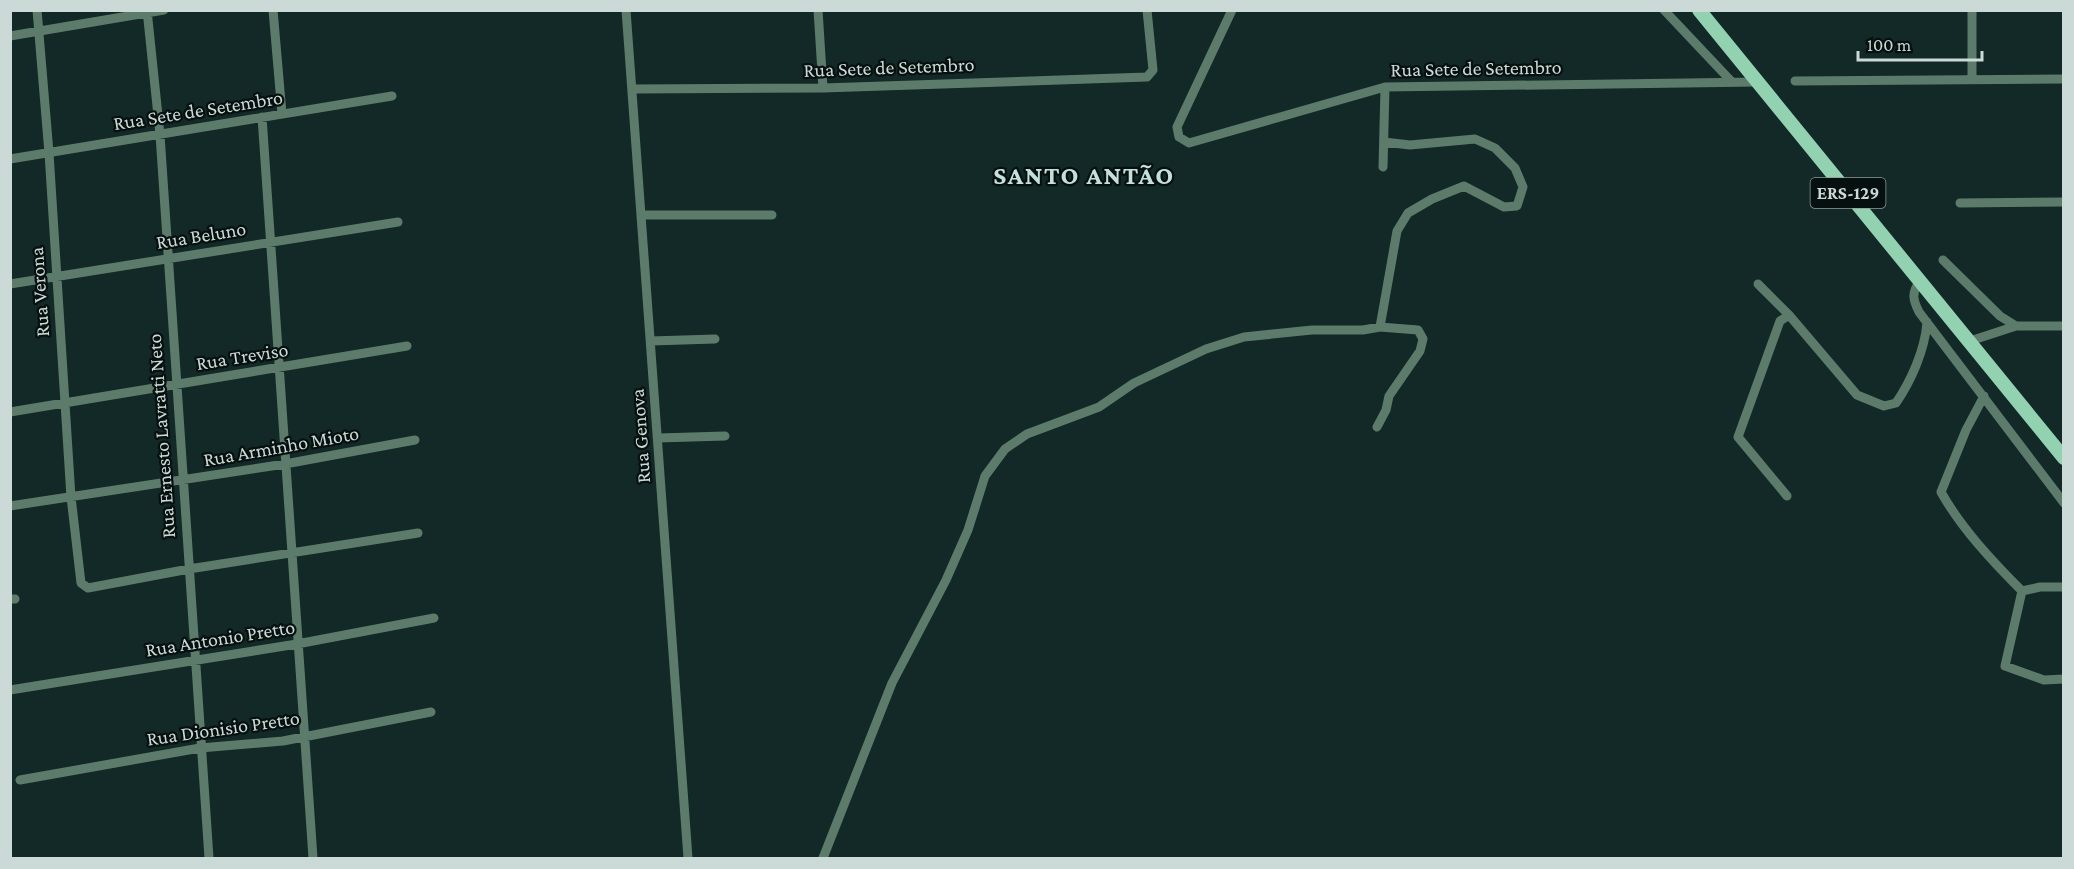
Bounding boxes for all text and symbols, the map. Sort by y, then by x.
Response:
scale bar [1858,24,1982,62]
text: 100 m [1867,35,1912,55]
street label: Rua Sete de Setembro [803,53,975,81]
street label: Rua Sete de Setembro [1390,56,1562,80]
street label: Rua Sete de Setembro [112,86,284,134]
district label: SANTO ANTÃO [993,161,1175,190]
road number: ERS-129 [1810,178,1886,208]
street label: Rua Beluno [154,217,248,253]
street label: Rua Verona [25,246,53,338]
street label: Rua Ernesto Lavratti Neto [143,333,179,539]
street label: Rua Treviso [194,338,290,374]
street label: Rua Genova [626,388,654,484]
street label: Rua Arminho Mioto [202,421,361,471]
street label: Rua Antonio Pretto [144,615,296,661]
street label: Rua Dionisio Pretto [145,706,301,750]

